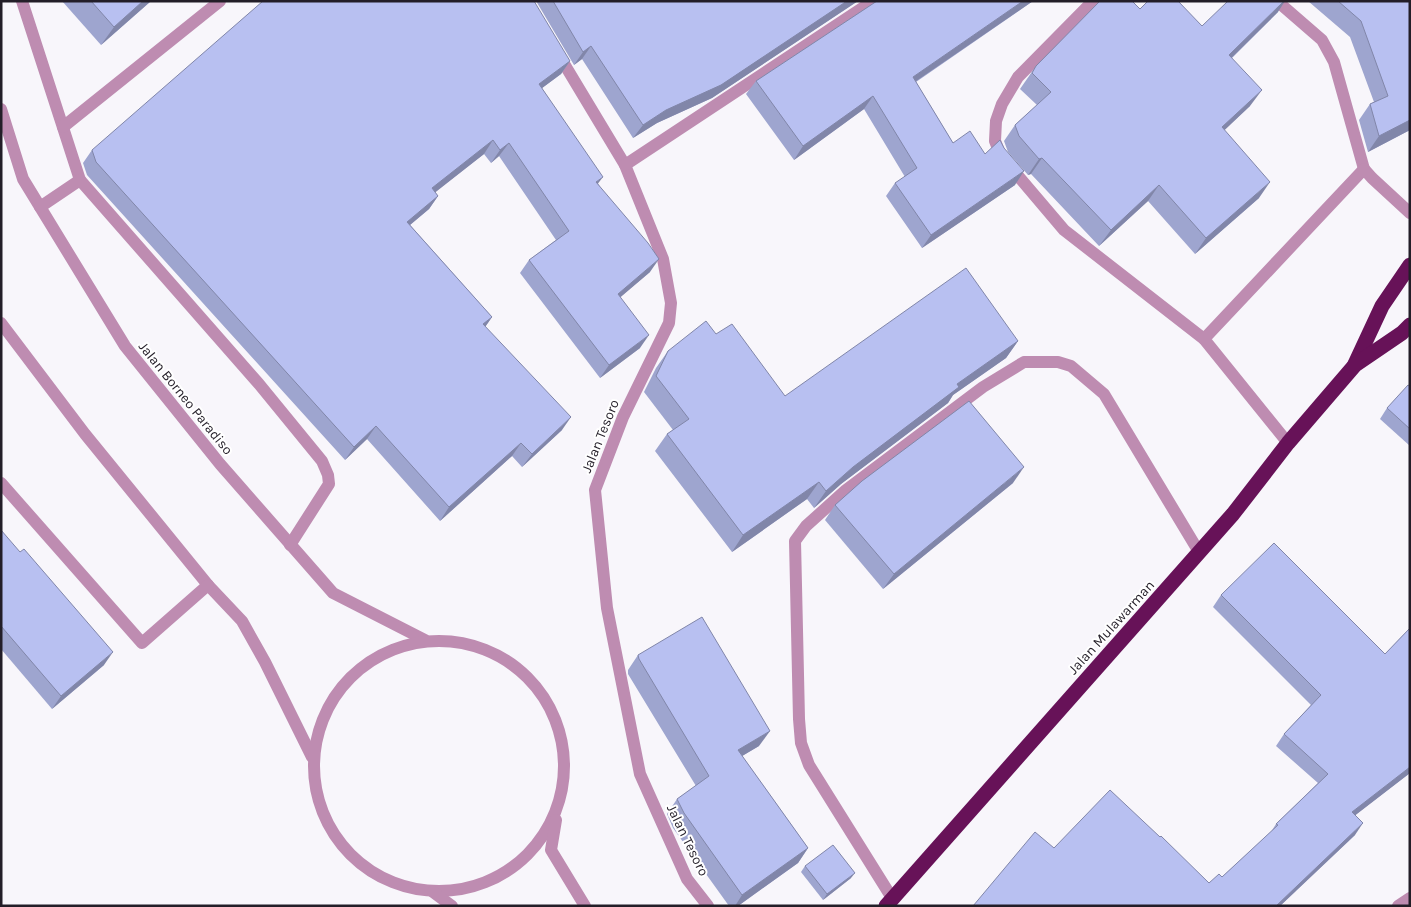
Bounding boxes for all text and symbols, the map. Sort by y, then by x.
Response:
street label: Jalan Borneo Paradiso [135,338,236,458]
street label: Jalan Tesoro [578,397,623,475]
street label: Jalan Mulawarman [1065,577,1158,678]
street label: Jalan Tesoro [663,802,712,879]

